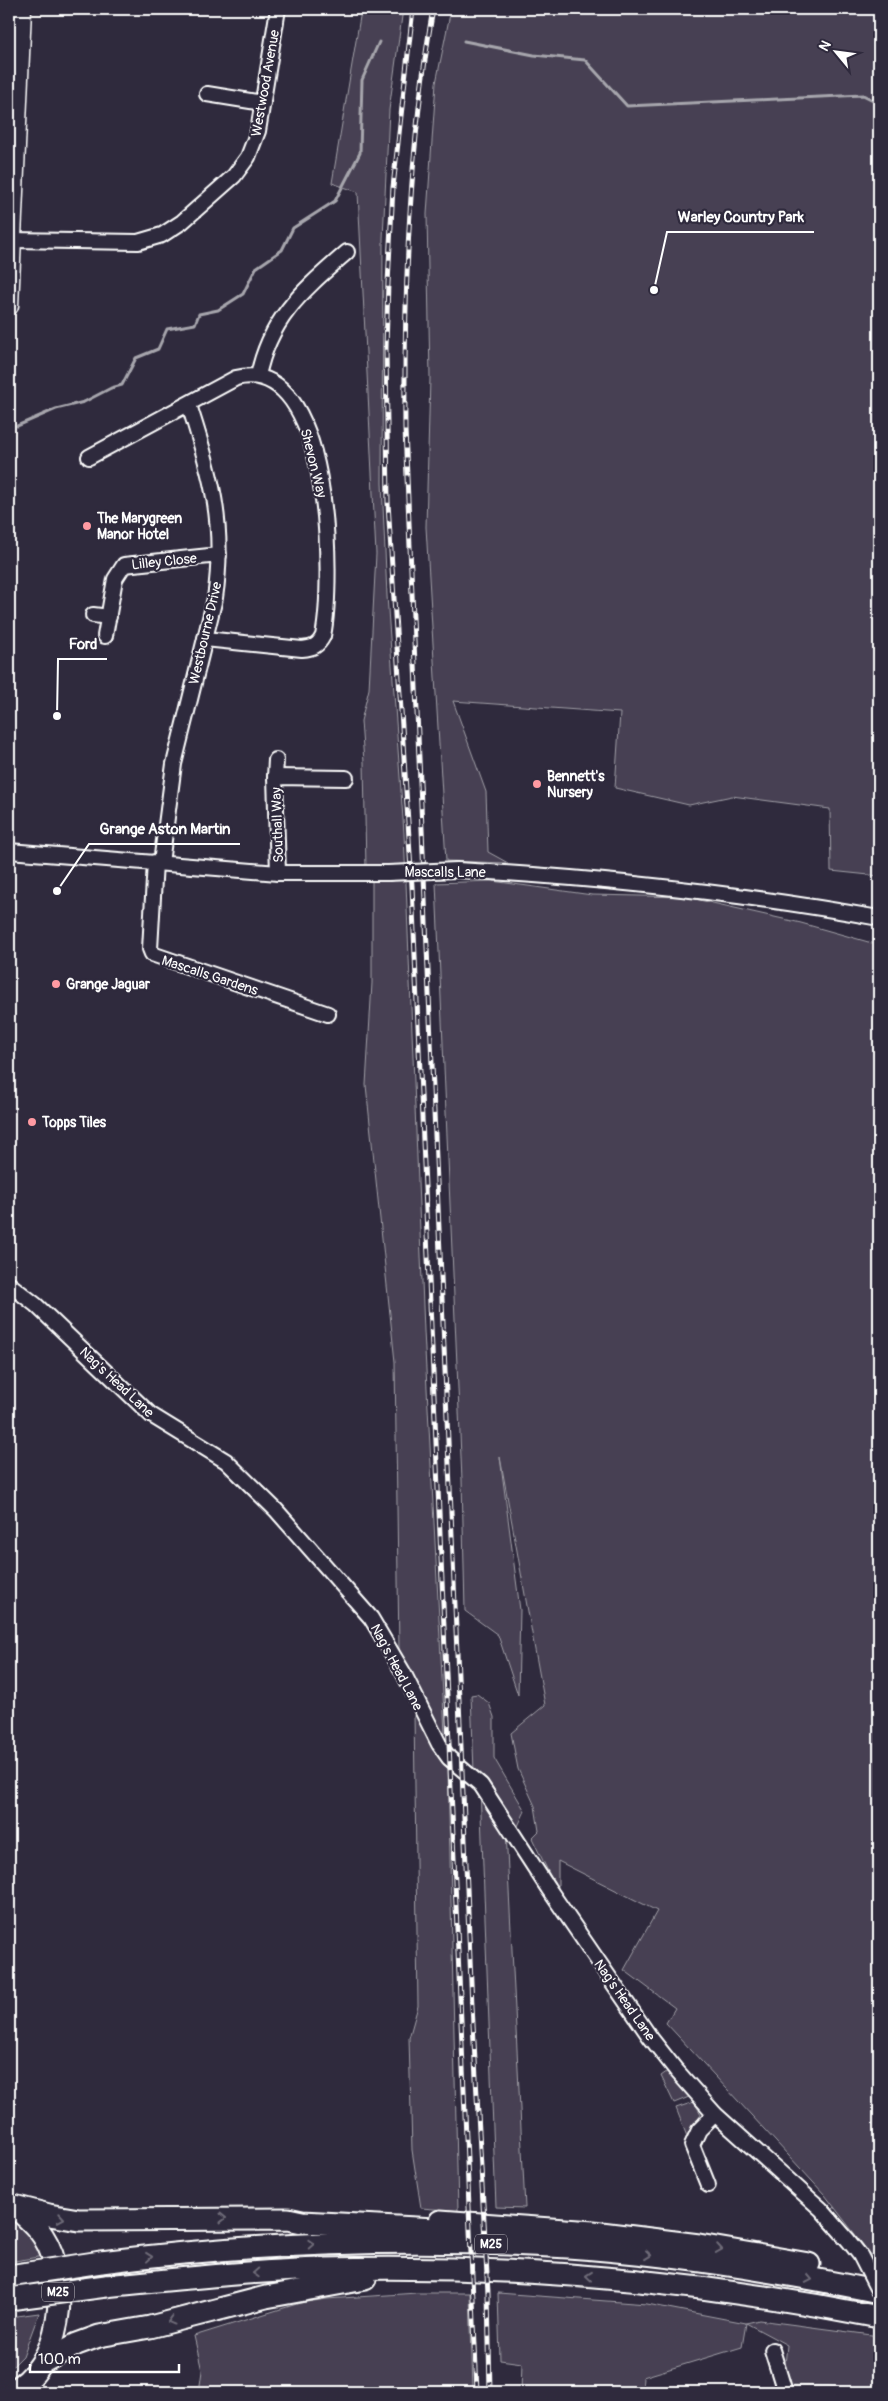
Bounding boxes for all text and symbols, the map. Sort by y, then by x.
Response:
street label: Westwood Avenue [248,28,283,138]
north arrow [810,28,860,78]
text: N [815,38,835,54]
callout: Warley Country Park [667,202,814,232]
text: Warley Country Park [678,208,805,227]
street label: Shevon Way [297,427,330,500]
place label: The Marygreen Manor Hotel [96,510,182,543]
marker: The Marygreen Manor Hotel [81,520,93,532]
street label: Lilley Close [131,550,198,573]
street label: Westbourne Drive [185,580,226,686]
callout: Ford [58,629,107,659]
text: Ford [69,635,97,654]
place label: Bennett's Nursery [547,768,605,801]
marker: Bennett's Nursery [531,778,543,790]
street label: Southall Way [268,787,287,863]
callout: Grange Aston Martin [89,814,240,844]
text: Grange Aston Martin [100,820,231,839]
street label: Mascalls Lane [404,864,486,881]
street label: Mascalls Gardens [159,952,261,999]
place label: Grange Jaguar [66,976,151,993]
marker: Grange Jaguar [50,978,62,990]
place label: Topps Tiles [41,1114,107,1131]
marker: Topps Tiles [26,1116,38,1128]
street label: Nag's Head Lane [76,1344,157,1421]
street label: Nag's Head Lane [367,1621,427,1713]
street label: Nag's Head Lane [590,1956,659,2044]
one-way arrow [57,2212,66,2222]
one-way arrow [220,2213,228,2223]
road number: M25 [475,2234,507,2254]
one-way arrow [307,2238,315,2249]
one-way arrow [715,2243,724,2253]
one-way arrow [644,2249,652,2260]
one-way arrow [145,2251,153,2262]
one-way arrow [252,2267,260,2278]
one-way arrow [584,2270,592,2281]
one-way arrow [804,2273,813,2283]
road number: M25 [42,2282,74,2302]
one-way arrow [167,2315,176,2326]
scale bar [30,2341,179,2373]
text: 100 m [38,2350,81,2369]

